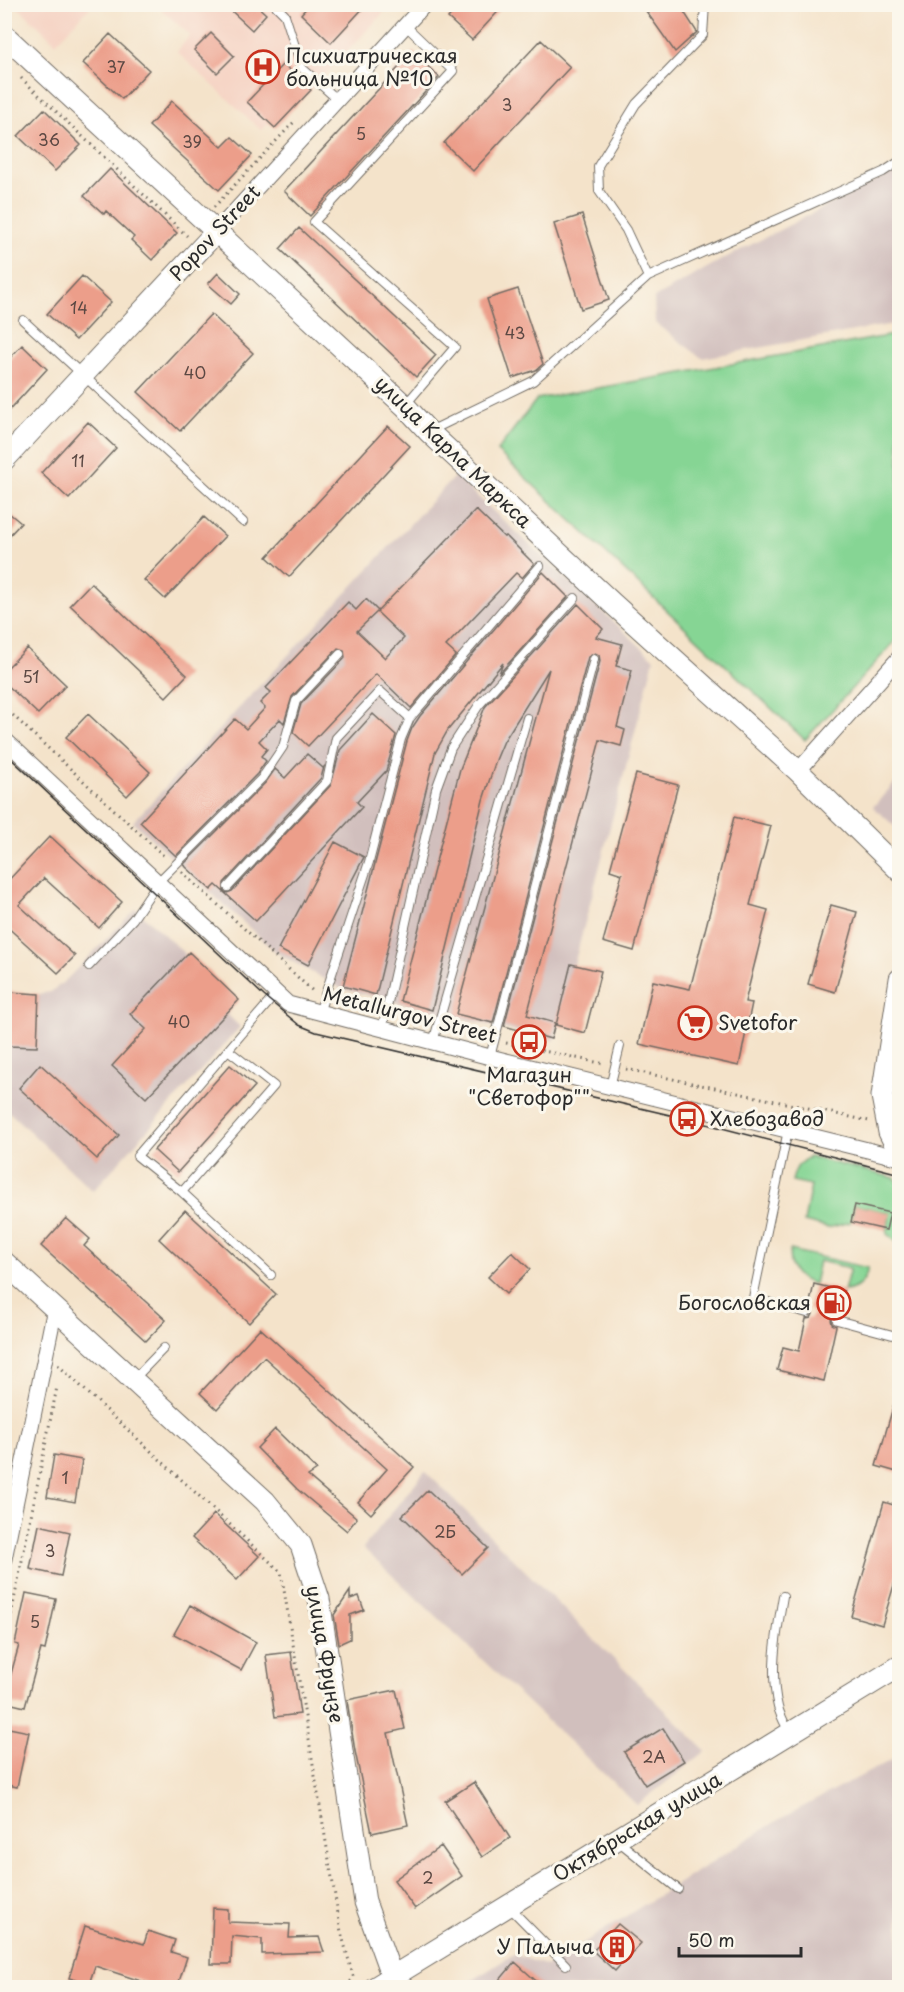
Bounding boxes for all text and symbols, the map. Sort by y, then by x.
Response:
place label: Психиатрическая больница №10 [286,40,458,93]
hospital icon: Психиатрическая больница №10 [245,49,281,85]
house number: 37 [107,54,126,78]
house number: 3 [502,92,512,116]
house number: 5 [356,121,366,145]
house number: 36 [38,127,60,151]
house number: 39 [182,129,202,153]
street label: Popov Street [162,177,267,287]
house number: 14 [70,295,88,319]
house number: 43 [505,320,525,344]
house number: 40 [184,360,206,384]
street label: улица Карла Маркса [368,368,539,535]
house number: 11 [71,448,85,472]
house number: 51 [22,664,40,688]
street label: Metallurgov Street [320,978,500,1050]
supermarket icon: Svetofor [677,1005,713,1041]
place label: Svetofor [718,1007,798,1037]
house number: 40 [168,1009,190,1033]
bus stop icon: Магазин "Светофор"" [511,1024,547,1060]
place label: Магазин "Светофор"" [468,1059,590,1112]
bus stop icon: Хлебозавод [669,1101,705,1137]
place label: Хлебозавод [710,1103,824,1133]
fuel station icon: Богословская [816,1285,852,1321]
place label: Богословская [678,1287,811,1317]
house number: 1 [61,1465,69,1489]
house number: 2Б [434,1519,456,1543]
house number: 3 [45,1538,55,1562]
street label: улица Фрунзе [299,1583,353,1725]
house number: 5 [30,1609,40,1633]
house number: 2А [642,1744,666,1768]
street label: Октябрьская улица [546,1764,727,1889]
house number: 2 [422,1865,434,1889]
scale bar [679,1920,800,1958]
text: 50 m [688,1926,735,1953]
building icon: У Палыча [599,1929,635,1965]
place label: У Палыча [497,1931,595,1961]

